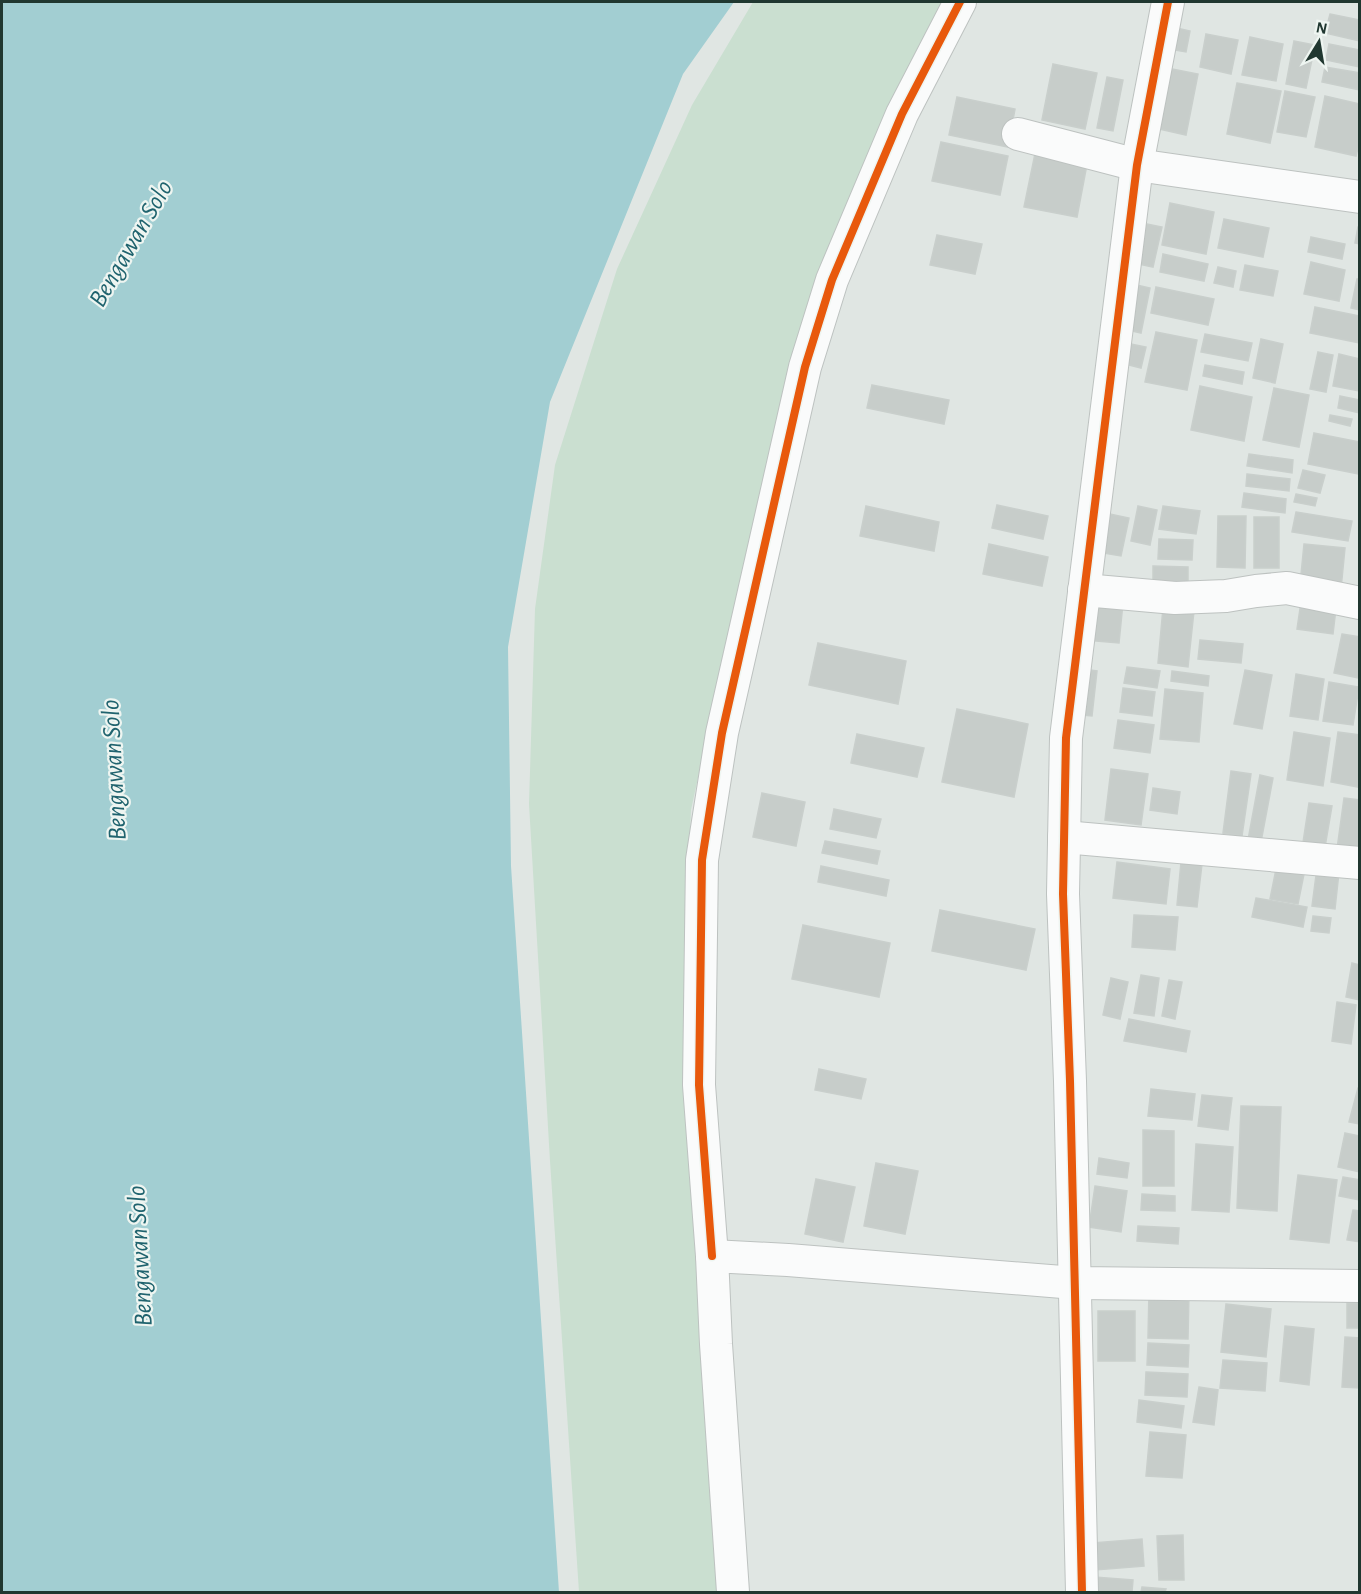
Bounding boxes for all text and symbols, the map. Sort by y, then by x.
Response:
north arrow [1289,12,1349,72]
text: N [1315,19,1329,37]
water label: Bengawan Solo [84,176,177,311]
water label: Bengawan Solo [97,699,131,841]
water label: Bengawan Solo [123,1185,157,1327]

